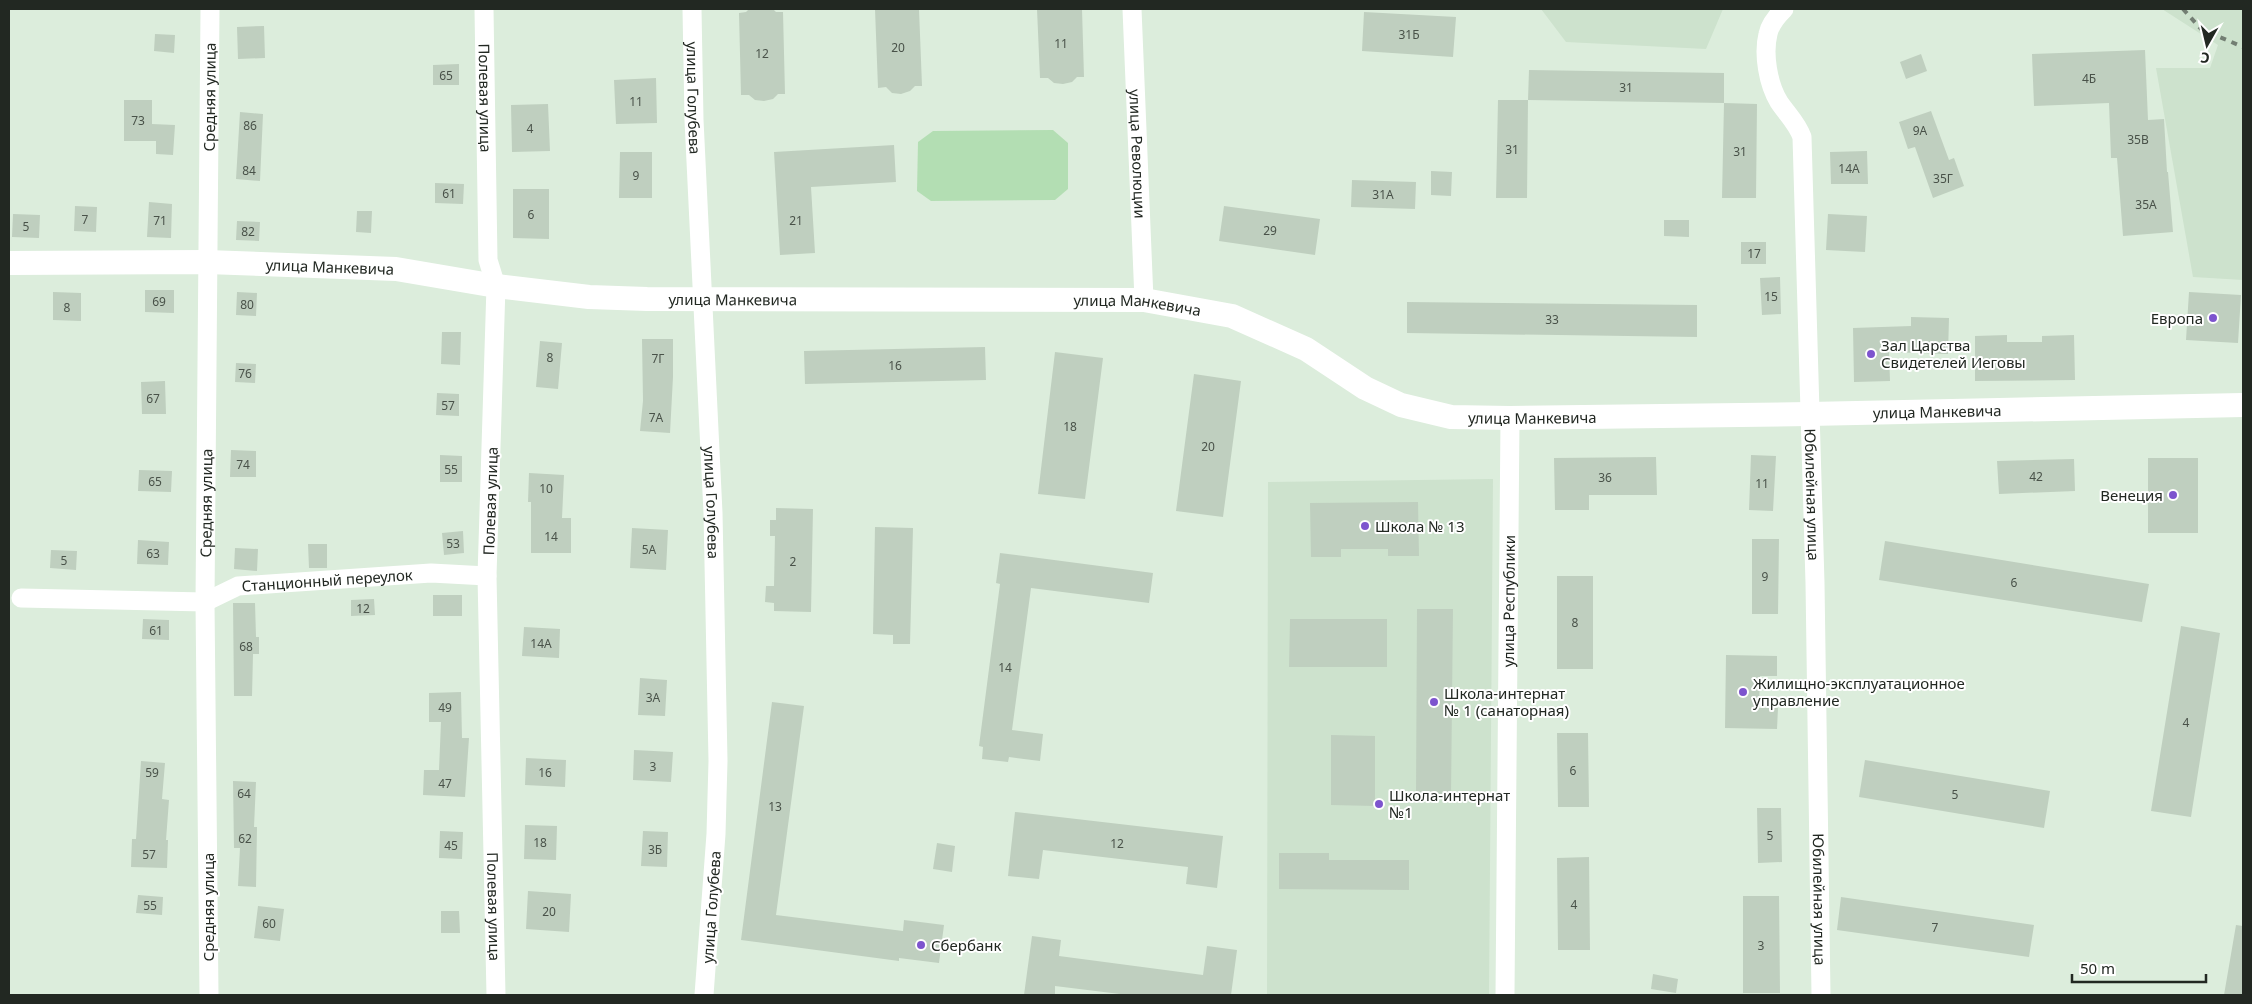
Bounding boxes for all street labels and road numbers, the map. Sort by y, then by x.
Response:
street label: улица Голубева [683,41,706,155]
street label: Средняя улица [199,42,220,152]
street label: Полевая улица [475,43,496,153]
street label: улица Революции [1125,89,1151,219]
street label: улица Манкевича [265,254,395,279]
street label: улица Манкевича [668,289,797,309]
street label: улица Манкевича [1073,290,1203,320]
street label: улица Манкевича [1873,400,2002,423]
street label: улица Манкевича [1468,407,1597,428]
street label: Юбилейная улица [1800,428,1824,561]
street label: Полевая улица [478,446,502,556]
street label: улица Голубева [700,446,724,559]
street label: Средняя улица [195,448,216,558]
street label: улица Республики [1498,535,1519,667]
street label: Станционный переулок [241,564,413,596]
street label: Юбилейная улица [1809,833,1831,966]
street label: улица Голубева [697,850,725,964]
street label: Полевая улица [483,852,505,961]
street label: Средняя улица [198,853,218,961]

